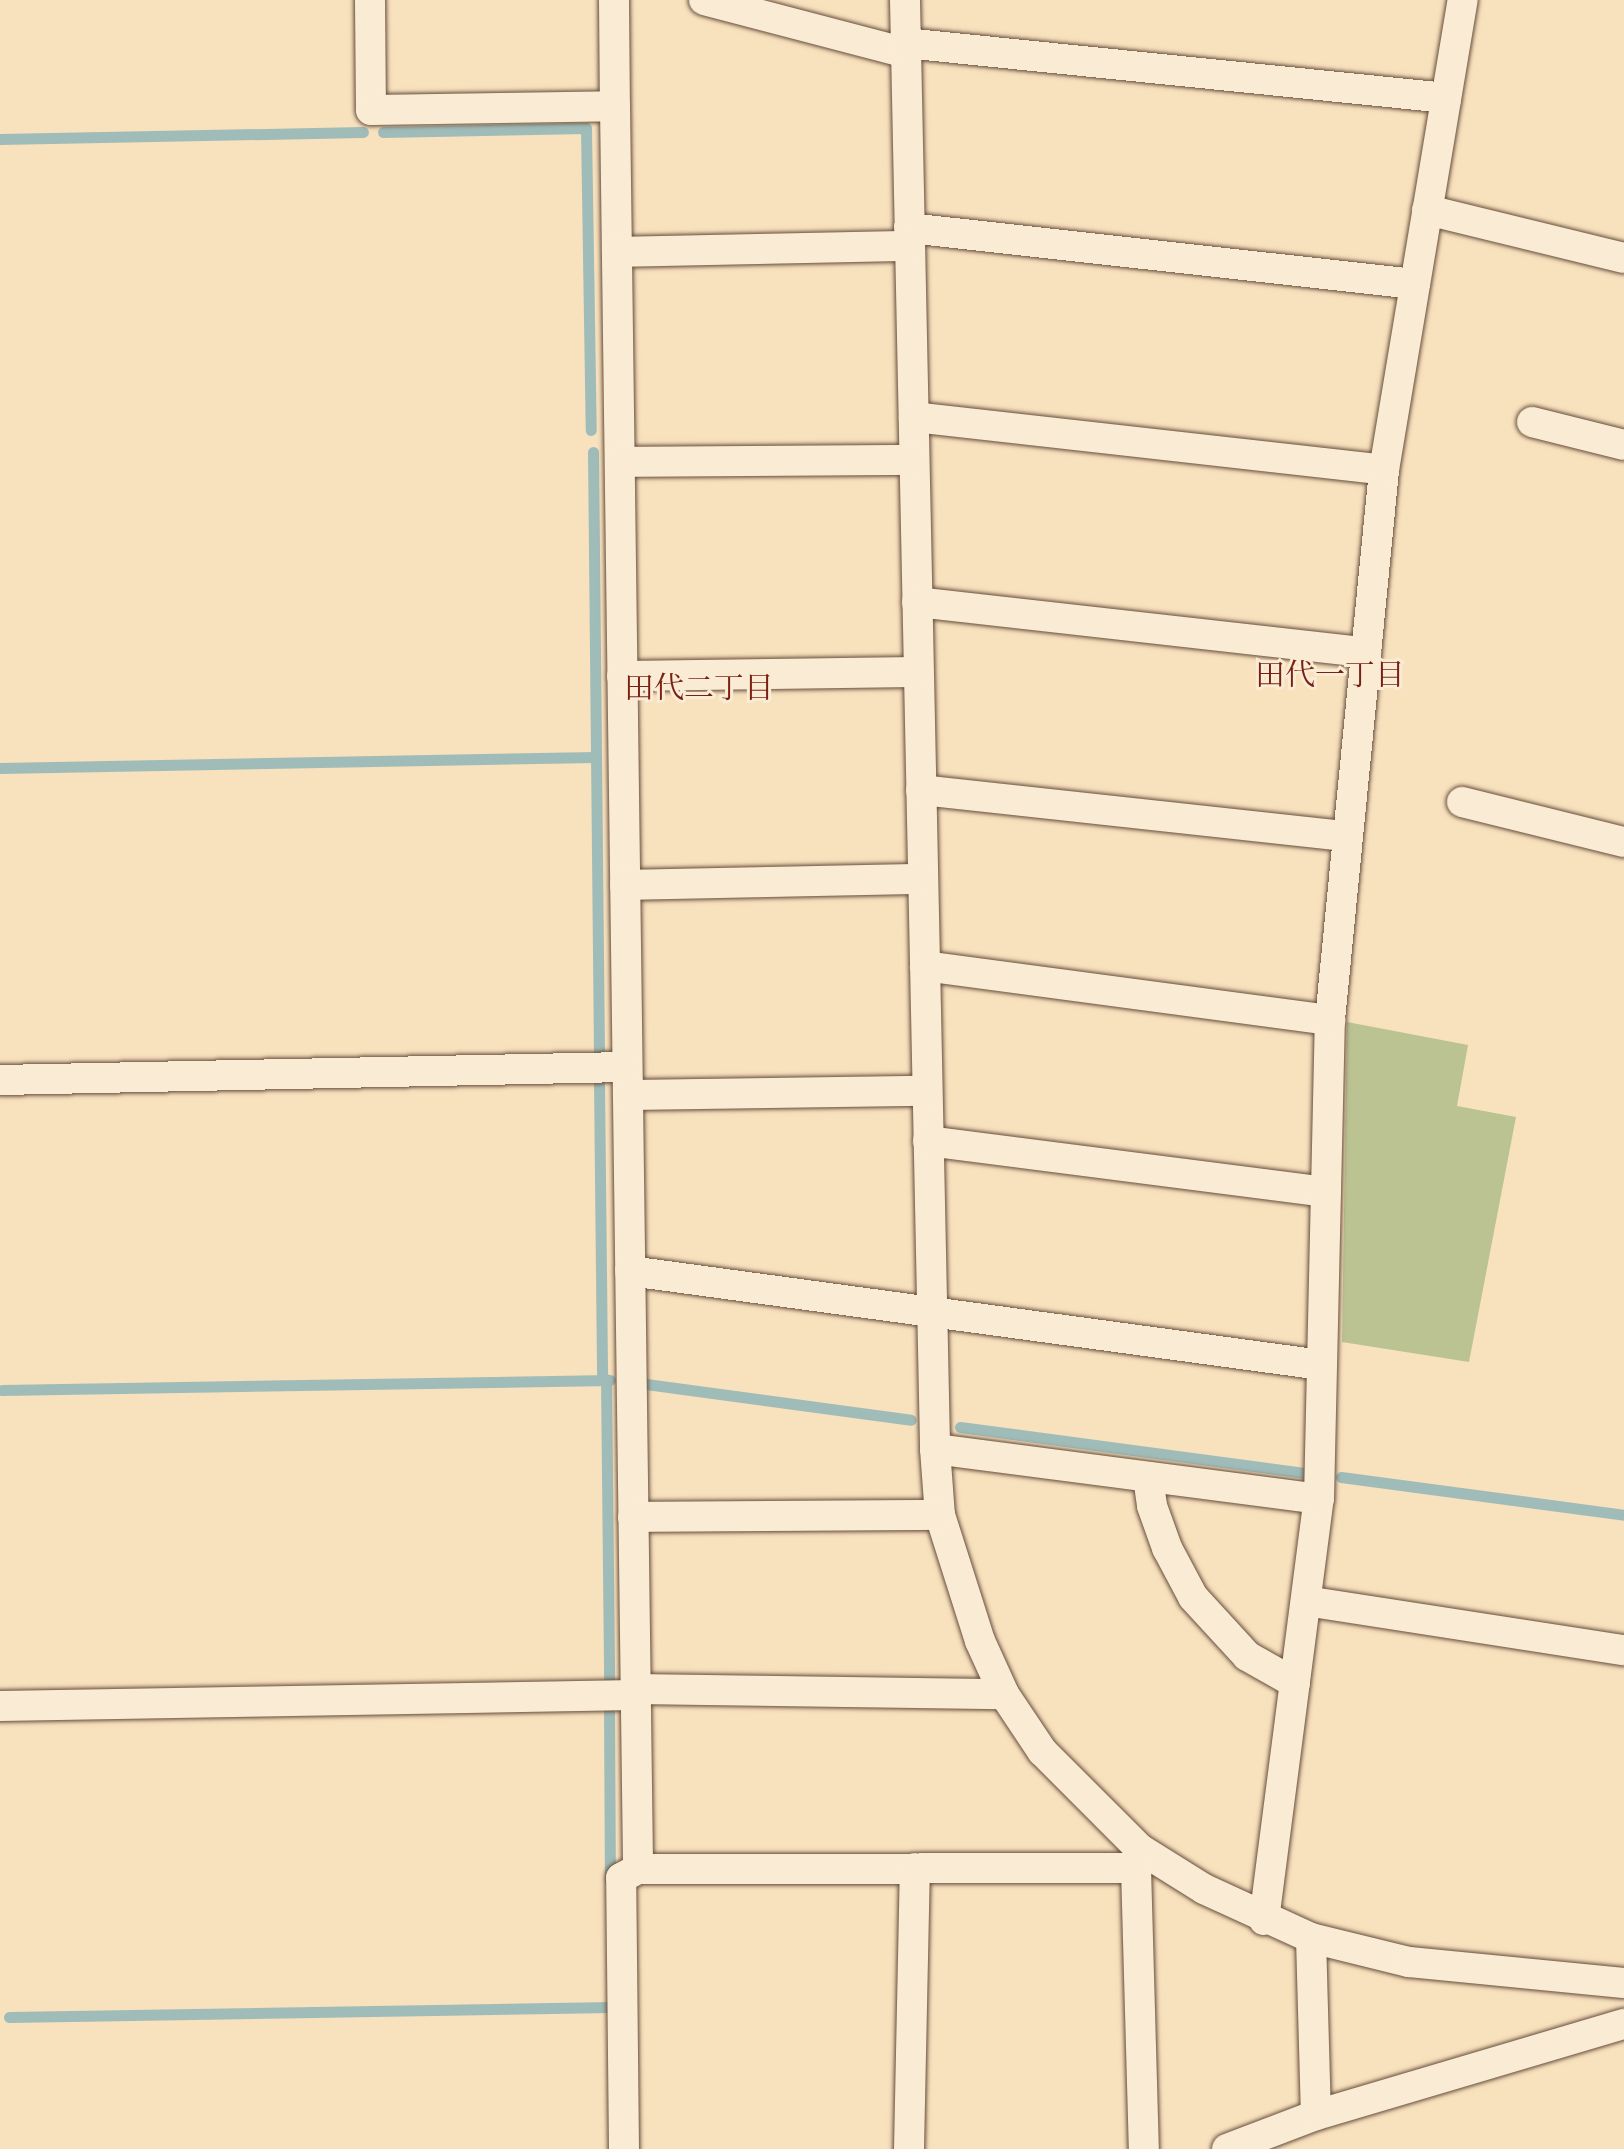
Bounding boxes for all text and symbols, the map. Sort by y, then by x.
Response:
district label: 田代一丁目 [1255,660,1405,696]
district label: 田代二丁目 [624,673,774,709]

